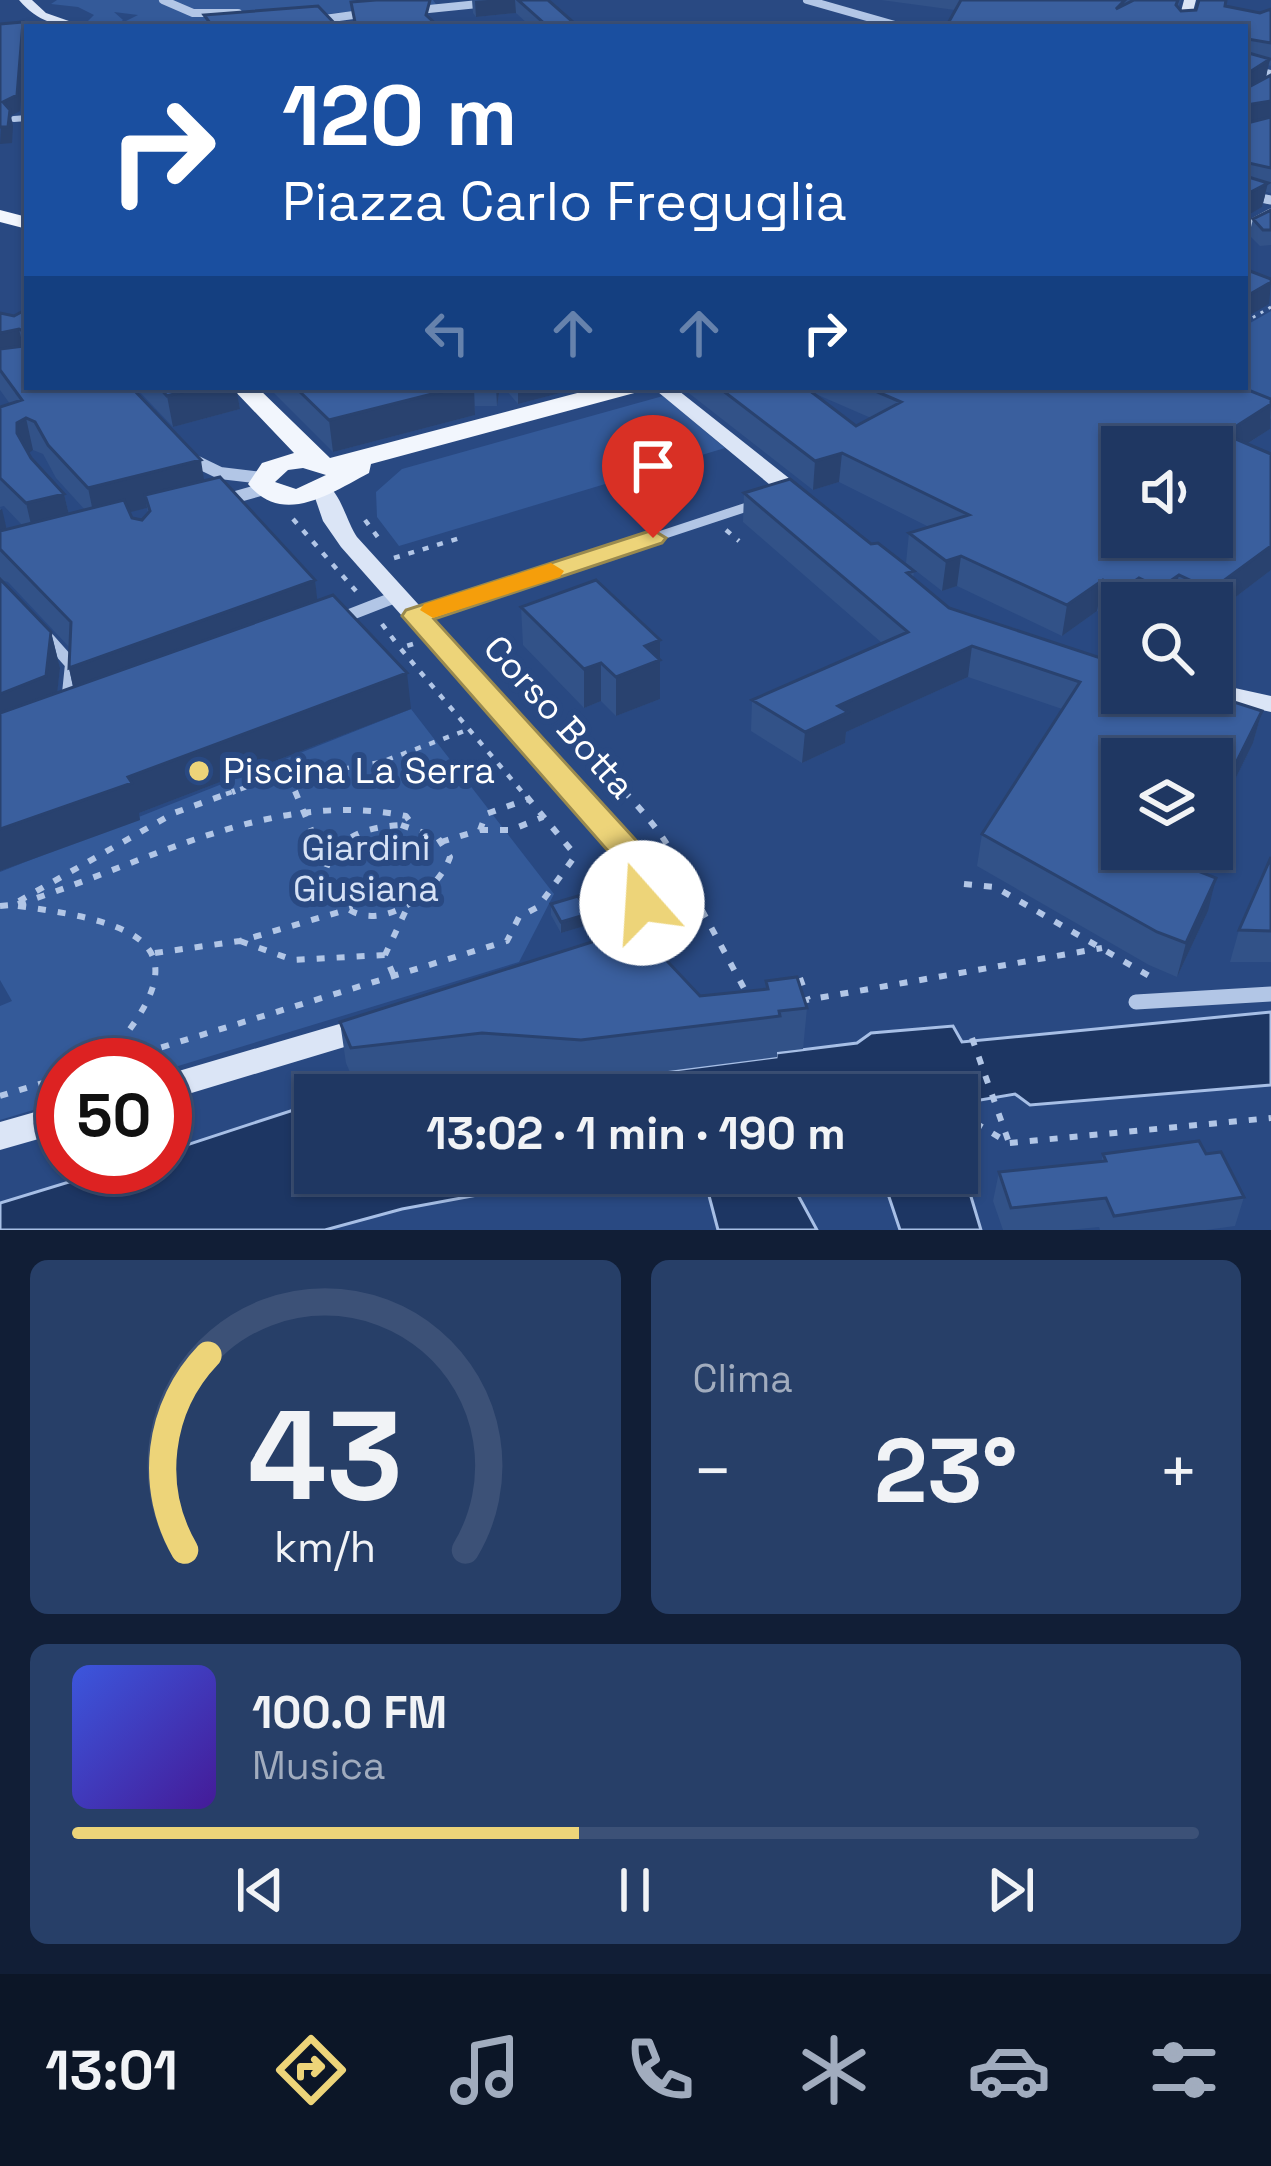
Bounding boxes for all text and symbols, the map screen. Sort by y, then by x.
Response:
text: 120 m [282,62,517,170]
icon: right [84,72,240,228]
text: Piazza Carlo Freguglia [282,167,847,236]
icon: left [414,300,480,366]
icon: ahead [540,300,606,366]
icon: ahead [666,300,732,366]
icon: right [792,300,858,366]
pin [602,415,704,538]
map controls [1101,426,1233,870]
button: sound [1101,426,1233,558]
icon: arrive [620,433,686,499]
button: search [1101,582,1233,714]
street label: Corso Botta [474,626,644,808]
button: layers [1101,738,1233,870]
place label: Piscina La Serra [223,748,495,794]
marker: Piscina La Serra [186,758,212,784]
park label: Giardini Giusiana [293,825,439,912]
position arrow [579,840,705,966]
speed limit sign: 50 [36,1038,192,1194]
text: 13:02 · 1 min · 190 m [426,1105,846,1162]
text: Clima [693,1354,793,1403]
text: 43 [248,1376,403,1535]
text: 23° [874,1413,1018,1528]
text: − [693,1429,733,1513]
text: + [1158,1429,1199,1513]
text: km/h [274,1520,376,1575]
text: 100.0 FM [252,1684,447,1741]
text: Musica [252,1741,385,1790]
icon: previous [227,1857,293,1923]
icon: pause [602,1857,668,1923]
icon: next [978,1857,1044,1923]
icon: directions [269,2028,353,2112]
icon: music [443,2028,527,2112]
icon: phone [618,2028,702,2112]
icon: climate [792,2028,876,2112]
icon: car [967,2028,1051,2112]
icon: filters [1142,2028,1226,2112]
text: 13:01 [45,2036,178,2105]

